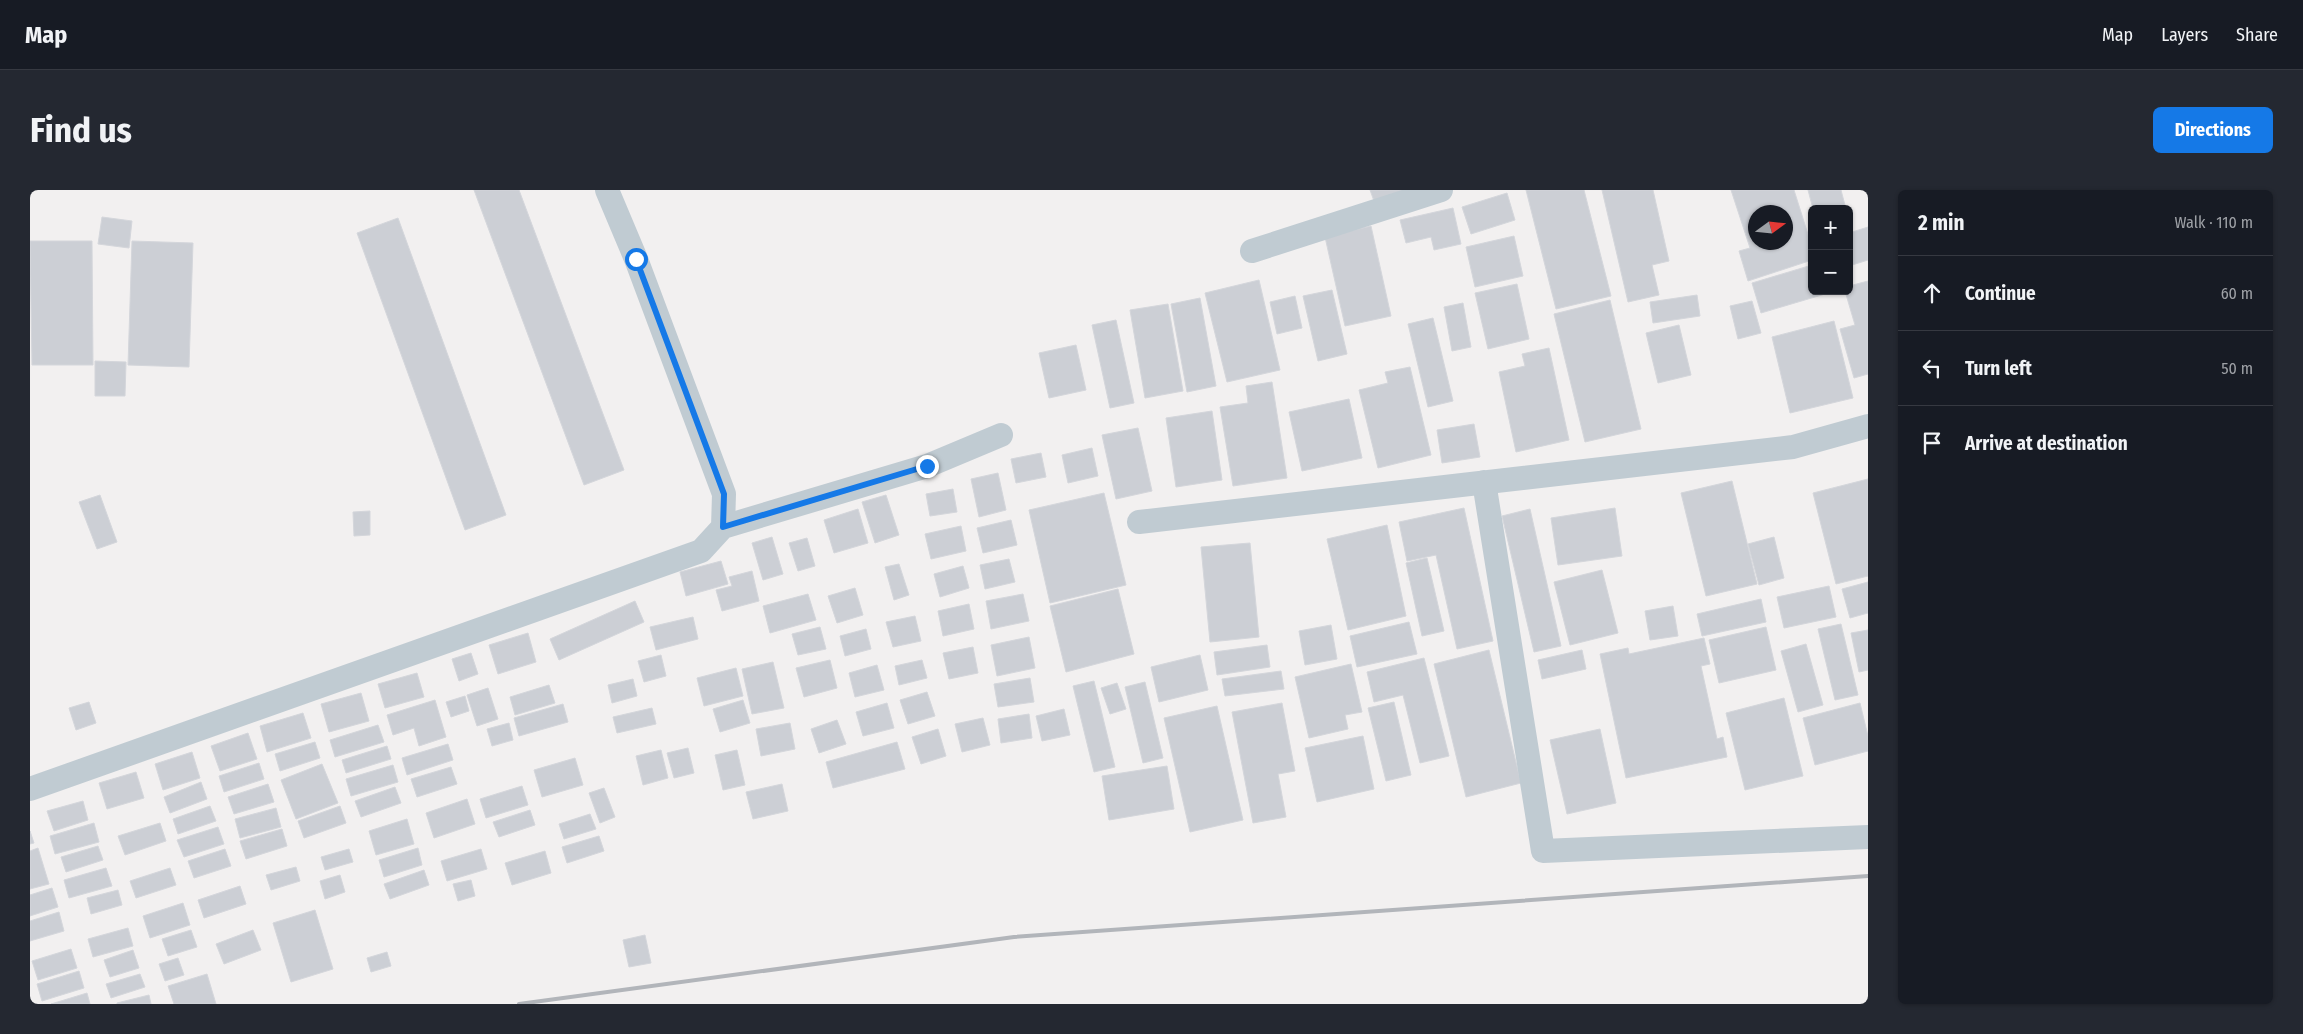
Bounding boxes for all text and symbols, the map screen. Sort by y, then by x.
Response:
text: Map [25,21,67,49]
text: Map [2102,24,2133,46]
text: Layers [2161,24,2208,46]
text: Share [2236,24,2278,46]
button: Directions [2153,107,2273,153]
text: Find us [30,109,132,151]
north arrow [1748,205,1793,250]
map controls [1808,205,1853,295]
button: + [1808,205,1853,250]
text: 2 min [1918,210,1965,236]
text: Walk · 110 m [2175,213,2253,232]
route start [625,248,648,271]
button: − [1808,250,1853,295]
icon: ahead [1918,279,1946,307]
text: Continue [1965,282,2036,305]
text: 60 m [2221,284,2253,303]
icon: left [1918,354,1946,382]
text: Turn left [1965,357,2032,380]
text: 50 m [2221,359,2253,378]
icon: arrive [1918,429,1946,457]
text: Arrive at destination [1965,432,2128,455]
route end [916,455,939,478]

